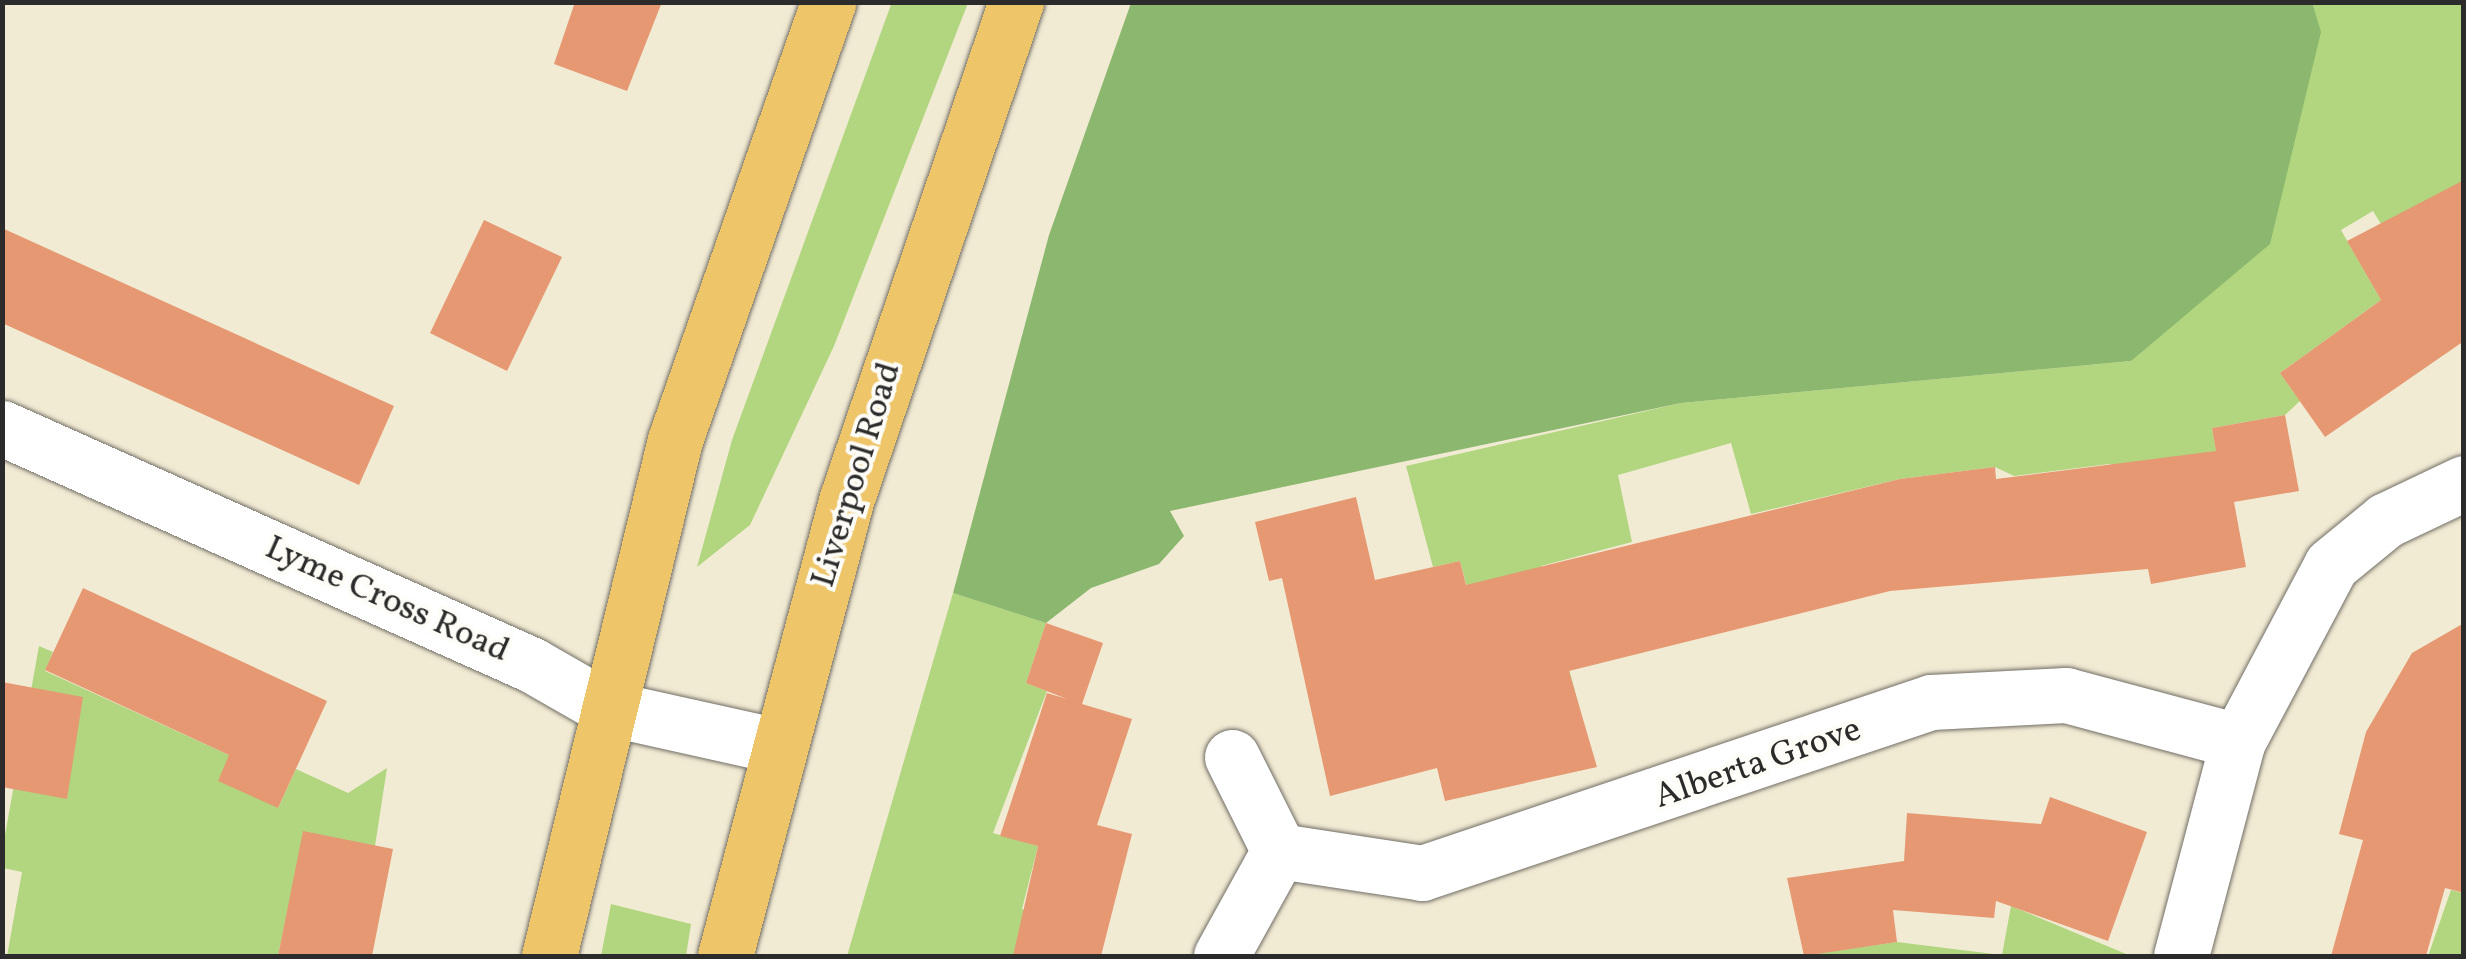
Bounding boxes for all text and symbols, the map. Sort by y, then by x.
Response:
street label: Liverpool Road [803,357,911,593]
street label: Lyme Cross Road [258,527,516,673]
street label: Alberta Grove [1649,709,1867,819]

